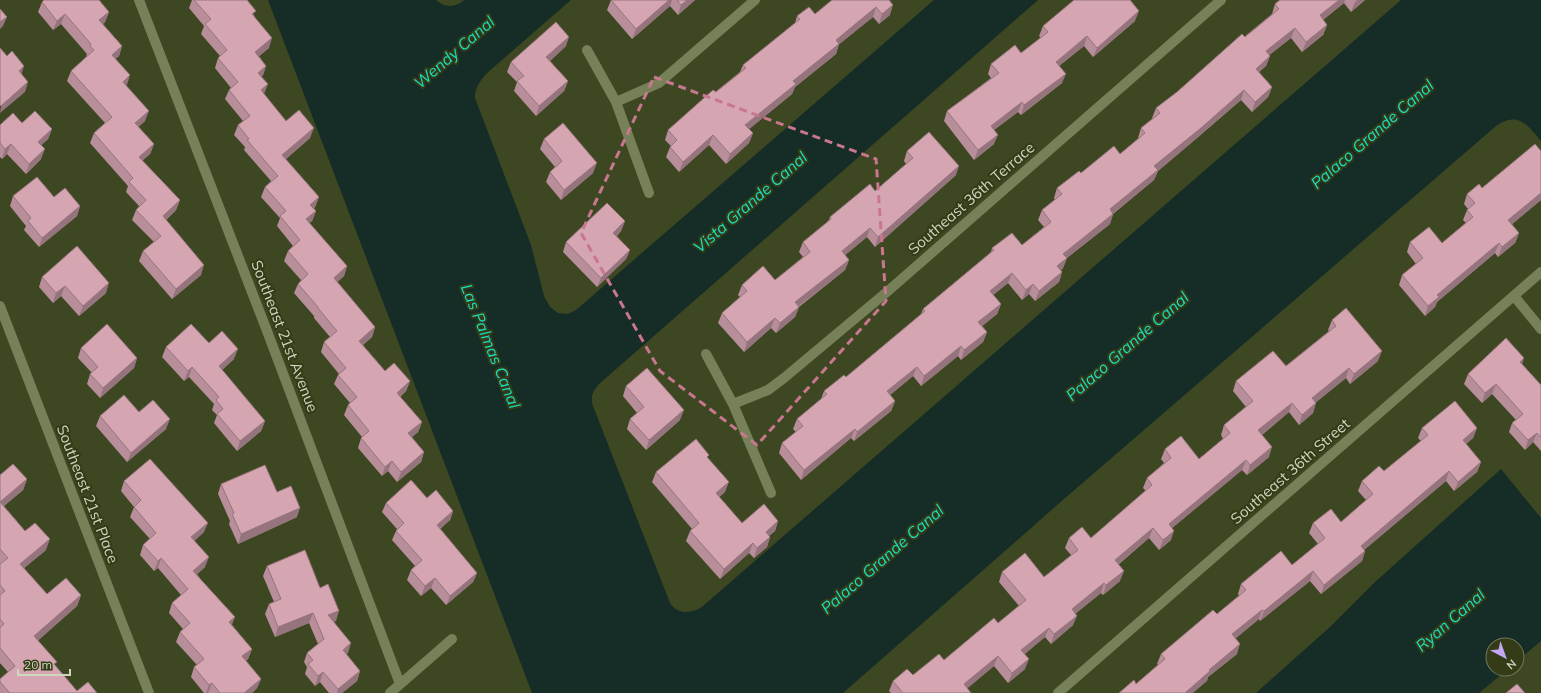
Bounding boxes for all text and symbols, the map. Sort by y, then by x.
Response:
water label: Wendy Canal [410,11,499,92]
water label: Palaco Grande Canal [1307,75,1438,193]
street label: Southeast 36th Terrace [904,138,1038,258]
water label: Vista Grande Canal [689,147,811,257]
street label: Southeast 21st Avenue [247,257,323,415]
water label: Las Palmas Canal [457,281,525,411]
water label: Palaco Grande Canal [1062,287,1193,405]
street label: Southeast 36th Street [1227,414,1353,528]
street label: Southeast 21st Place [53,422,123,566]
water label: Palaco Grande Canal [817,500,948,618]
water label: Ryan Canal [1411,584,1489,656]
north arrow [1485,637,1525,677]
scale bar [18,651,70,677]
text: 20 m [24,657,52,672]
text: N [1504,657,1519,673]

